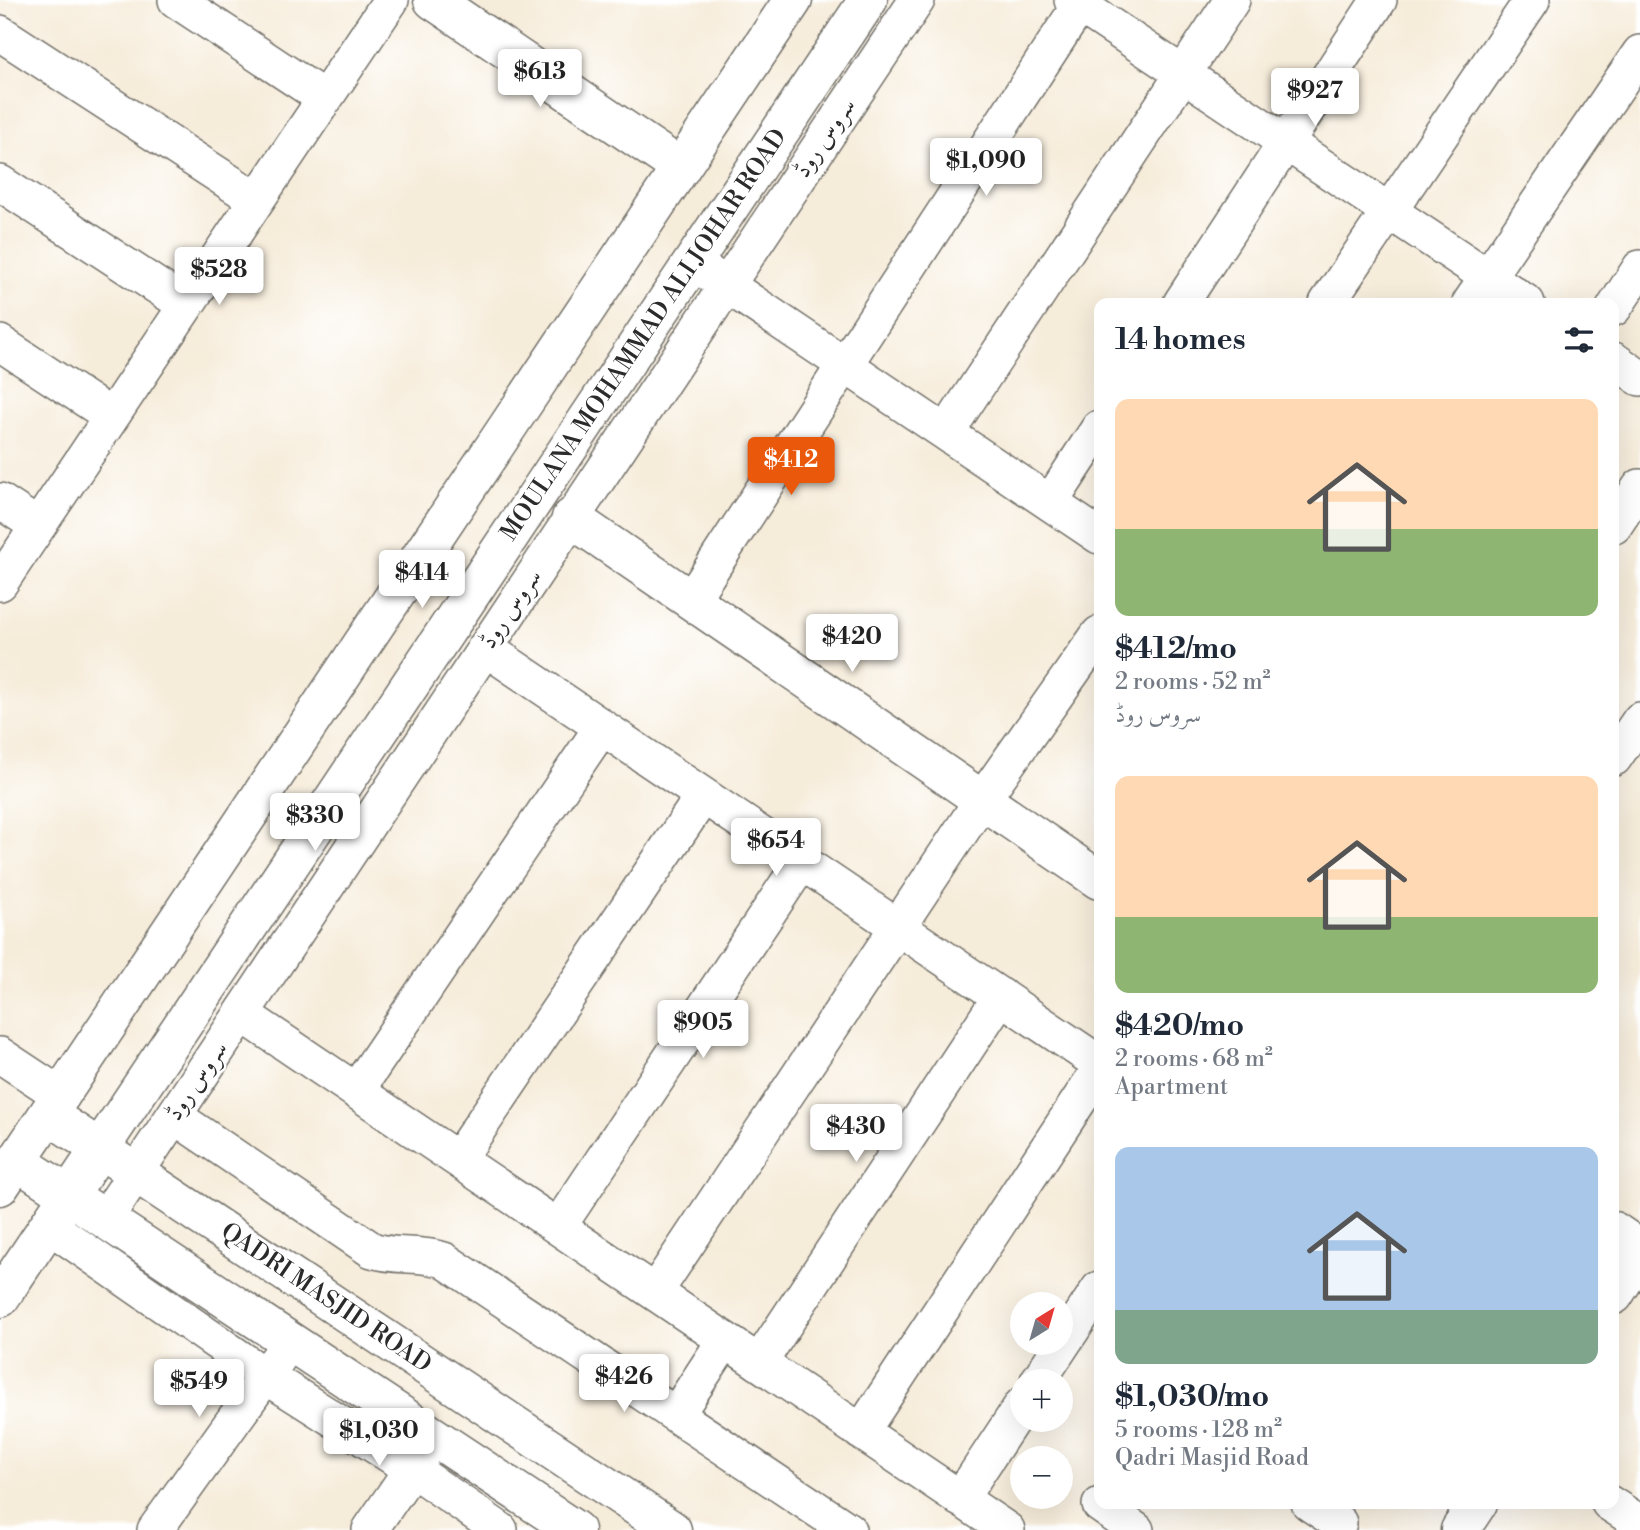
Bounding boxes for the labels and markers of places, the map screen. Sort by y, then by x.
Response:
pin: $613 [499,50,581,109]
pin: $927 [1274,68,1356,128]
pin: $1,090 [929,138,1043,198]
pin: $528 [178,247,260,307]
pin: $412 [750,438,832,497]
pin: $414 [381,550,463,610]
pin: $420 [811,614,893,674]
pin: $330 [274,794,356,853]
pin: $654 [735,818,817,878]
pin: $905 [662,1000,744,1060]
pin: $430 [815,1104,897,1164]
pin: $426 [583,1354,665,1414]
pin: $549 [158,1360,240,1419]
pin: $1,030 [322,1408,436,1468]

